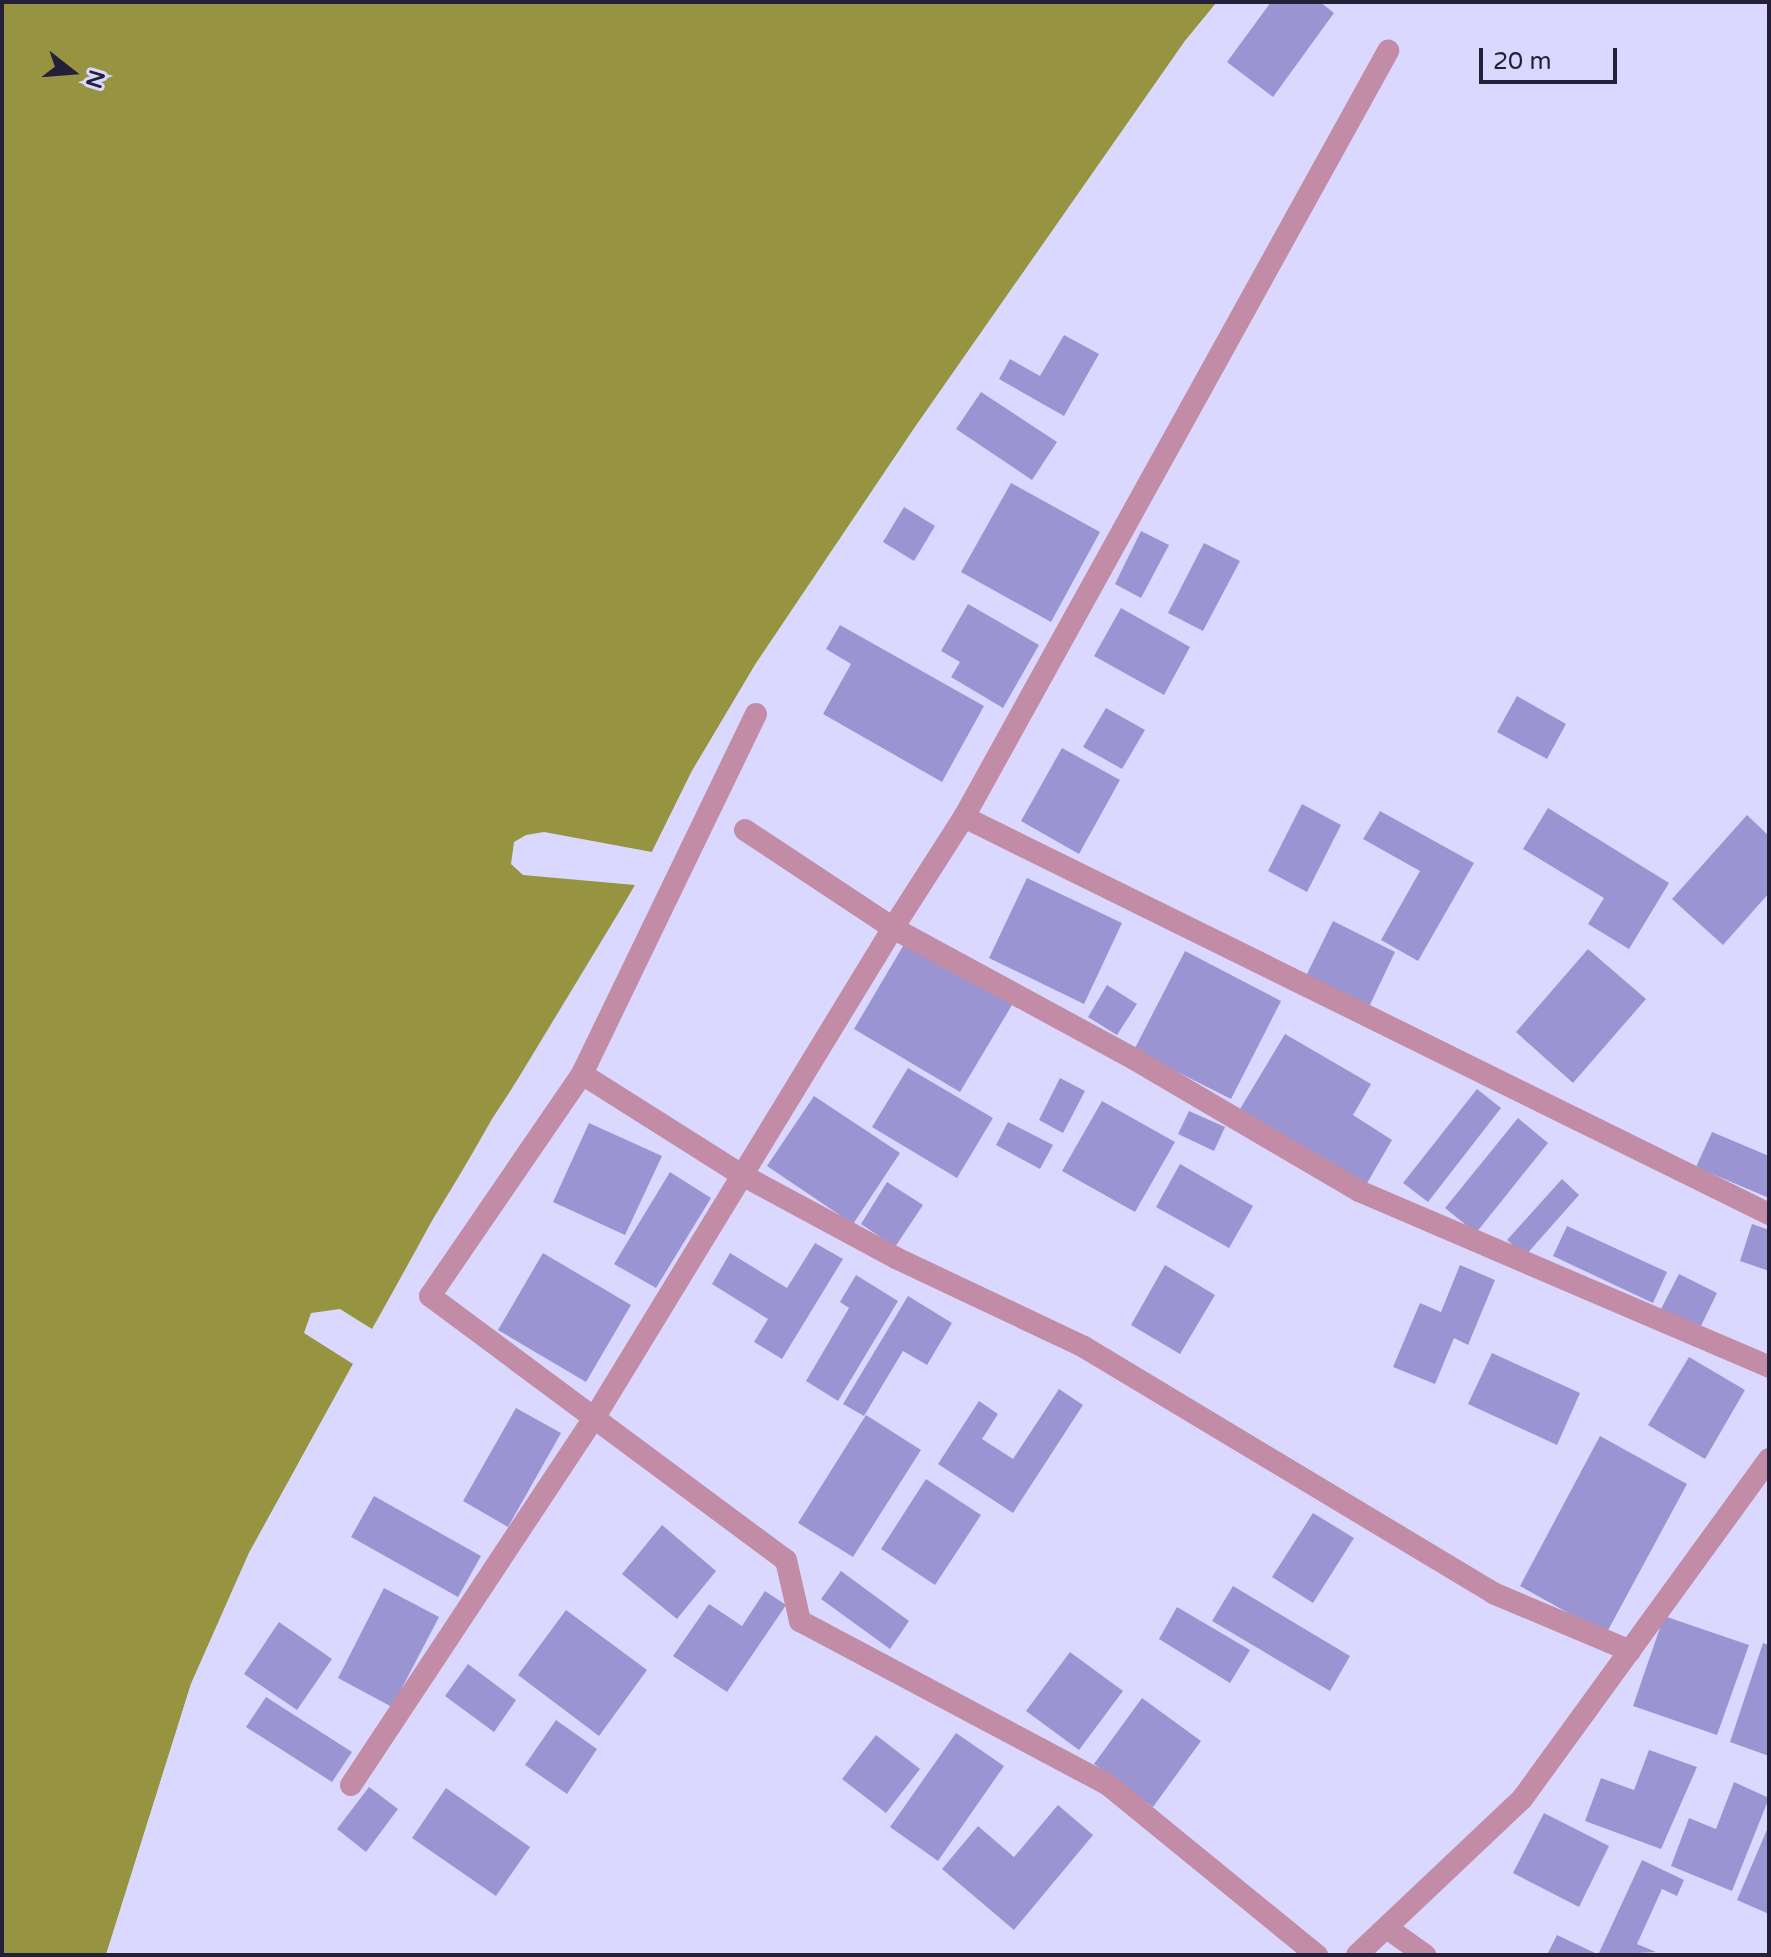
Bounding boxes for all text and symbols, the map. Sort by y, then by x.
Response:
north arrow [32,32,112,112]
scale bar [1483,32,1621,82]
text: 20 m [1493,47,1551,76]
text: N [80,67,110,91]

